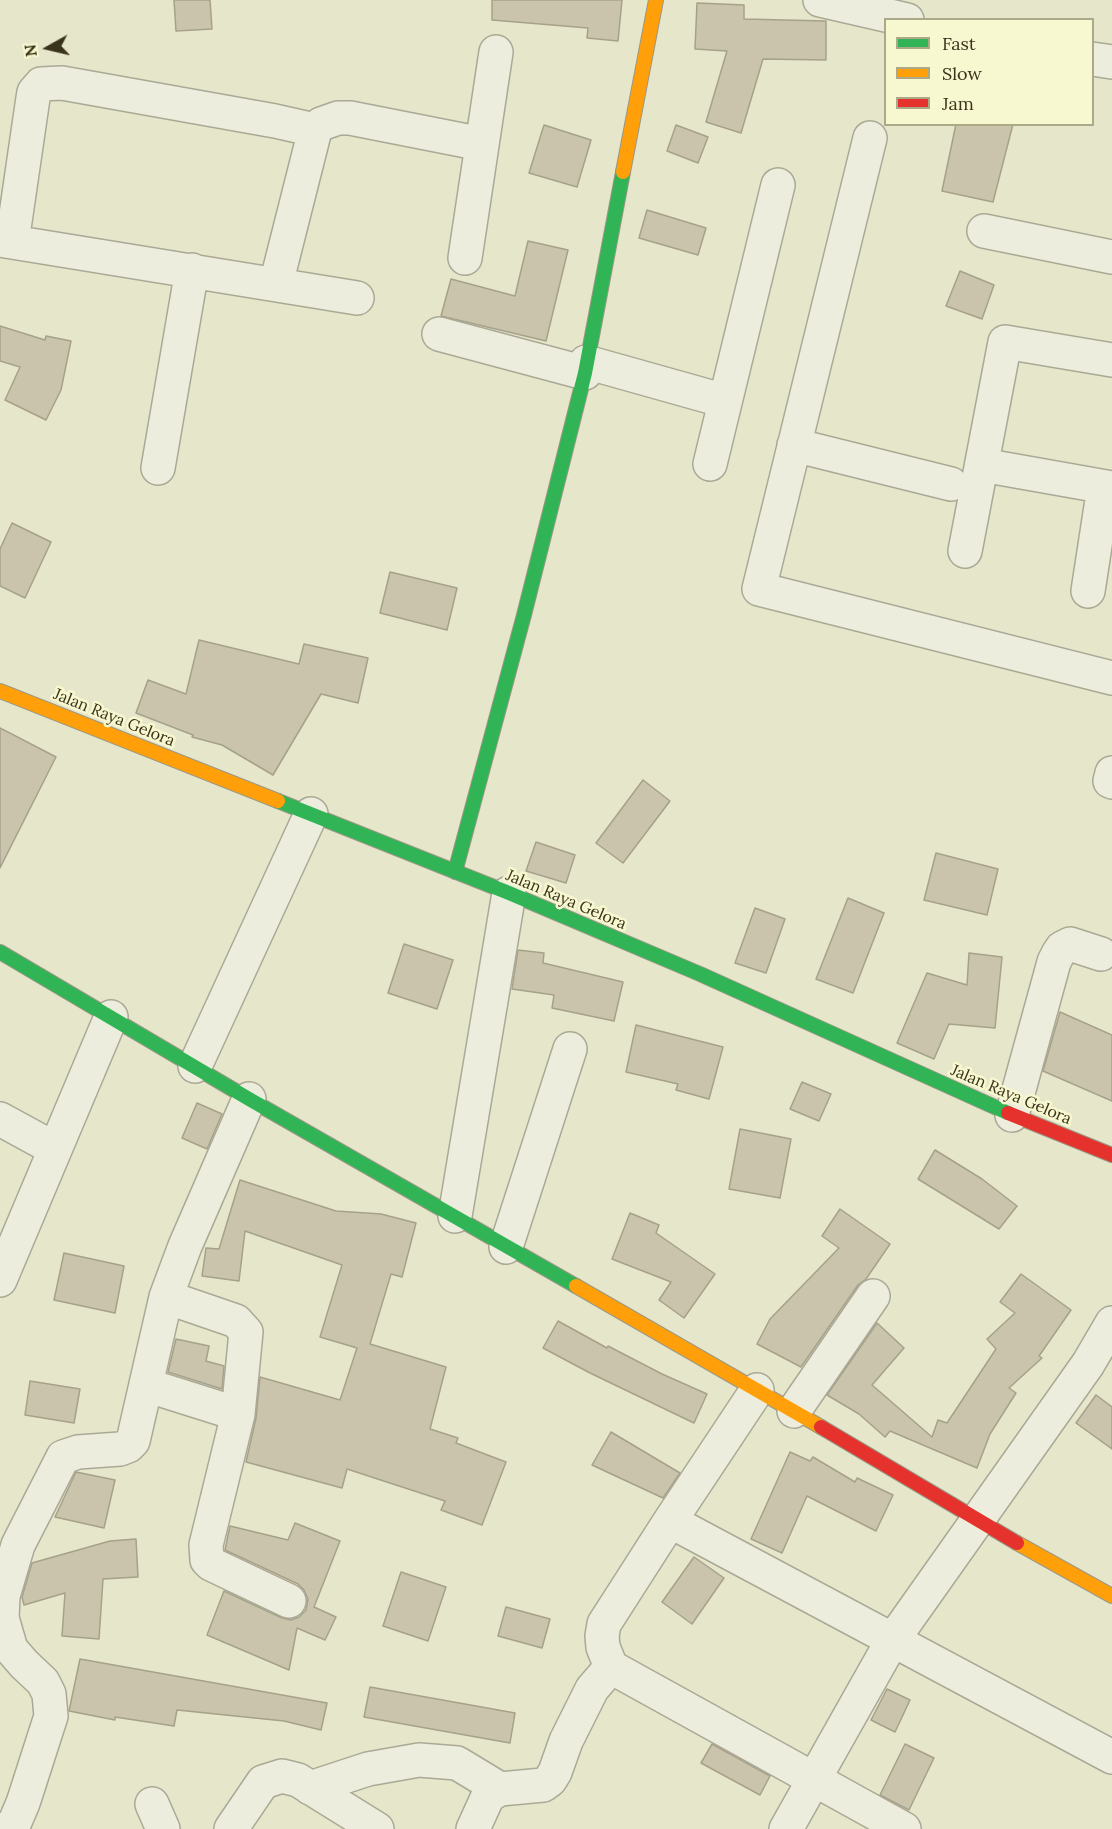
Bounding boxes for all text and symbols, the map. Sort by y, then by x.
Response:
north arrow [18,18,78,78]
legend [884,18,1094,126]
text: Fast [942,32,976,55]
text: N [19,43,41,58]
text: Slow [942,62,982,85]
text: Jam [942,92,974,115]
street label: Jalan Raya Gelora [51,685,177,751]
street label: Jalan Raya Gelora [503,866,629,934]
street label: Jalan Raya Gelora [948,1061,1074,1129]

